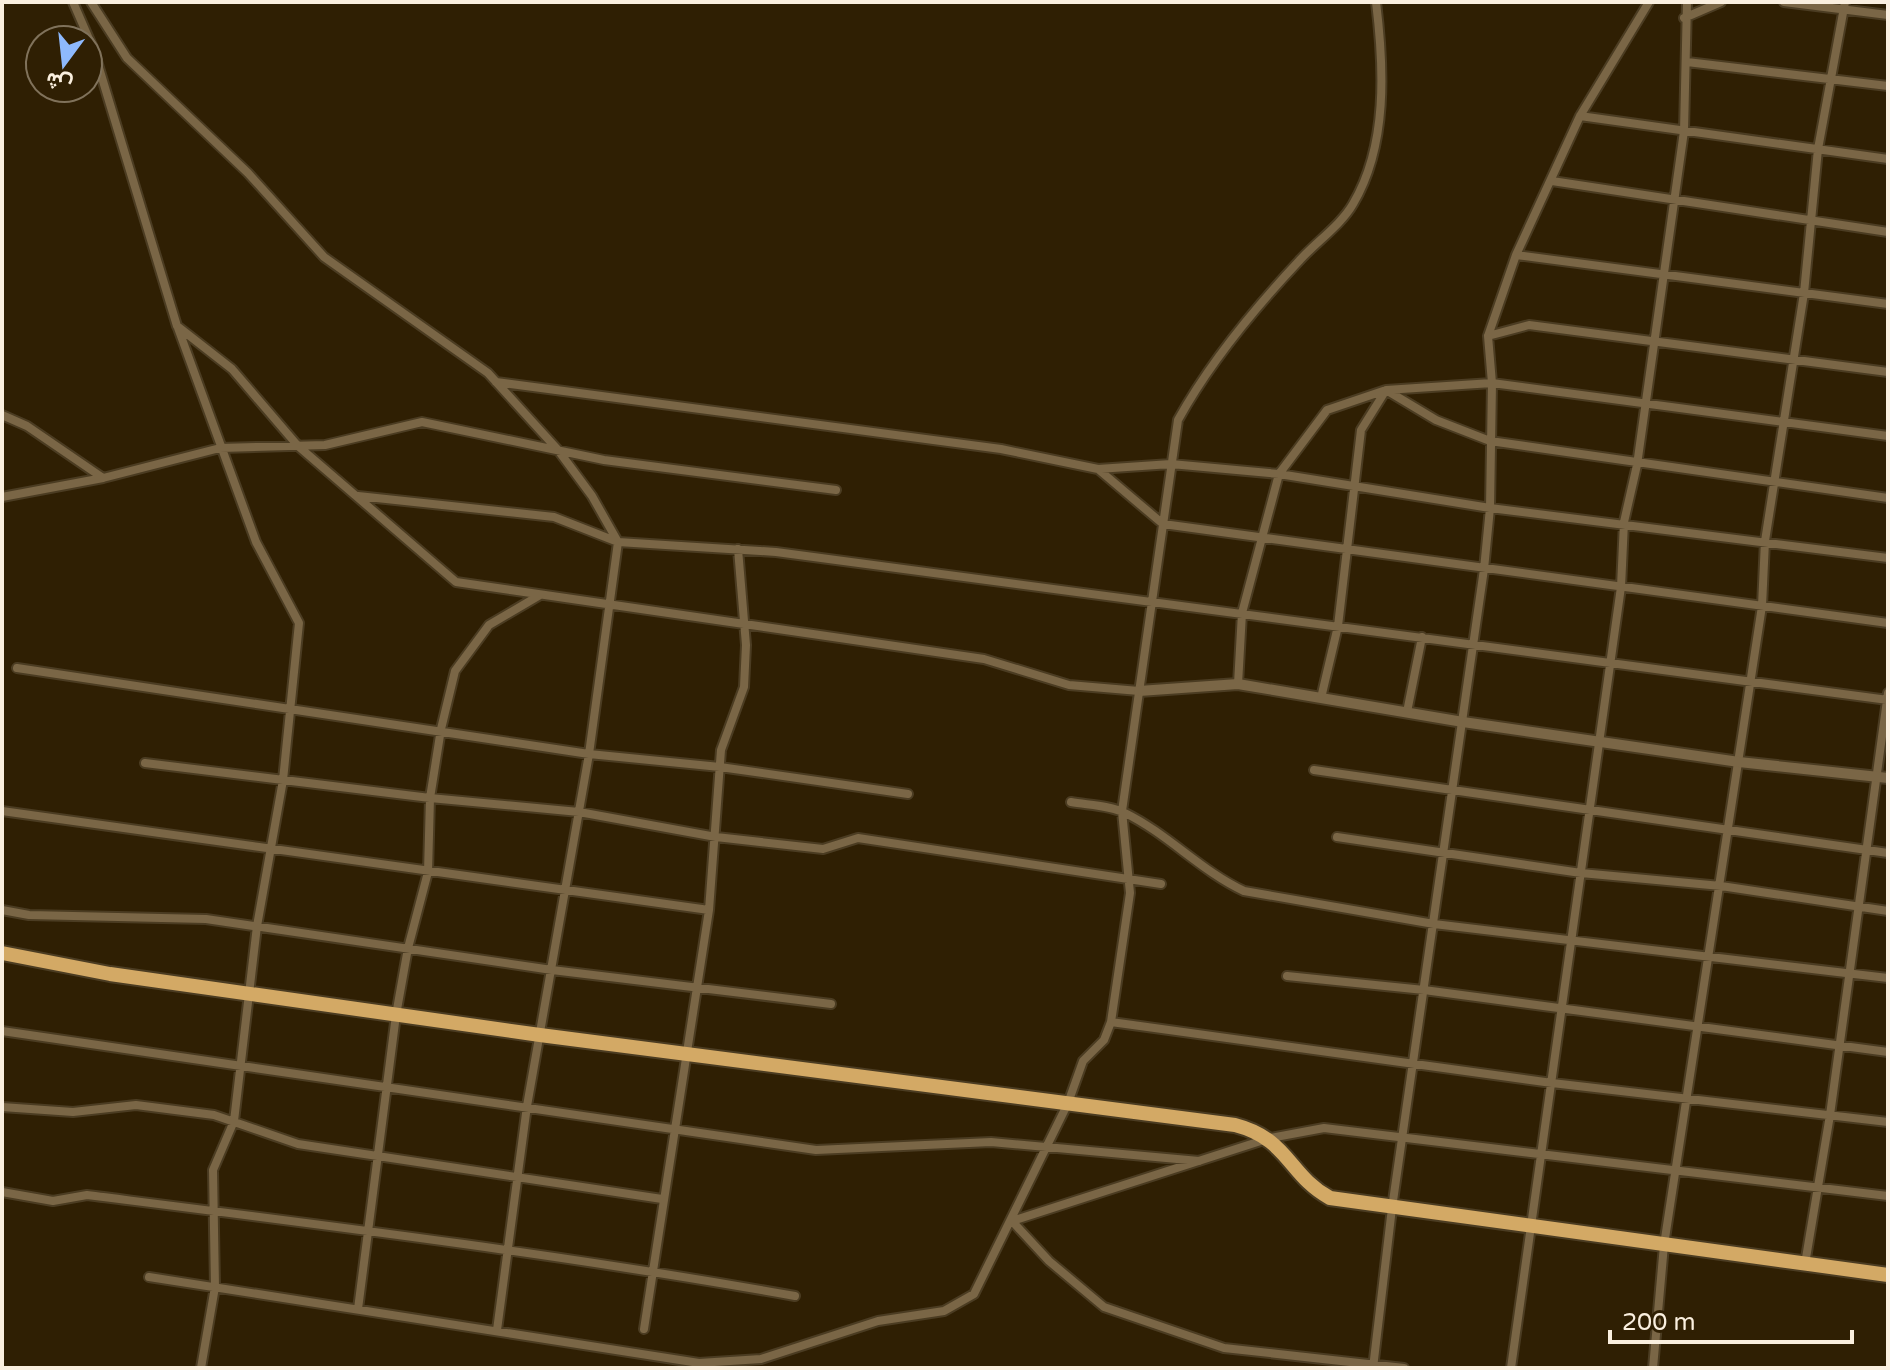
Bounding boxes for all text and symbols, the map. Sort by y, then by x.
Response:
north arrow [24,24,104,104]
text: ش [43,66,75,98]
scale bar [1610,1294,1852,1344]
text: 200 m [1622,1308,1696,1337]

